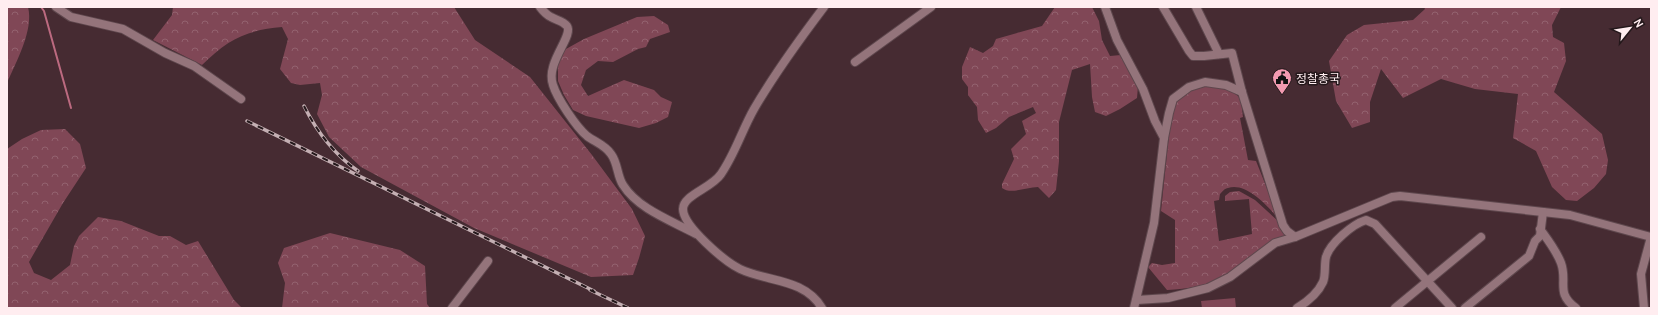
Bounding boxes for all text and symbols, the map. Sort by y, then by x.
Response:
north arrow [1610,8,1650,48]
text: N [1631,16,1647,30]
public building icon: 정찰총국 [1271,67,1293,95]
place label: 정찰총국 [1296,71,1340,86]

